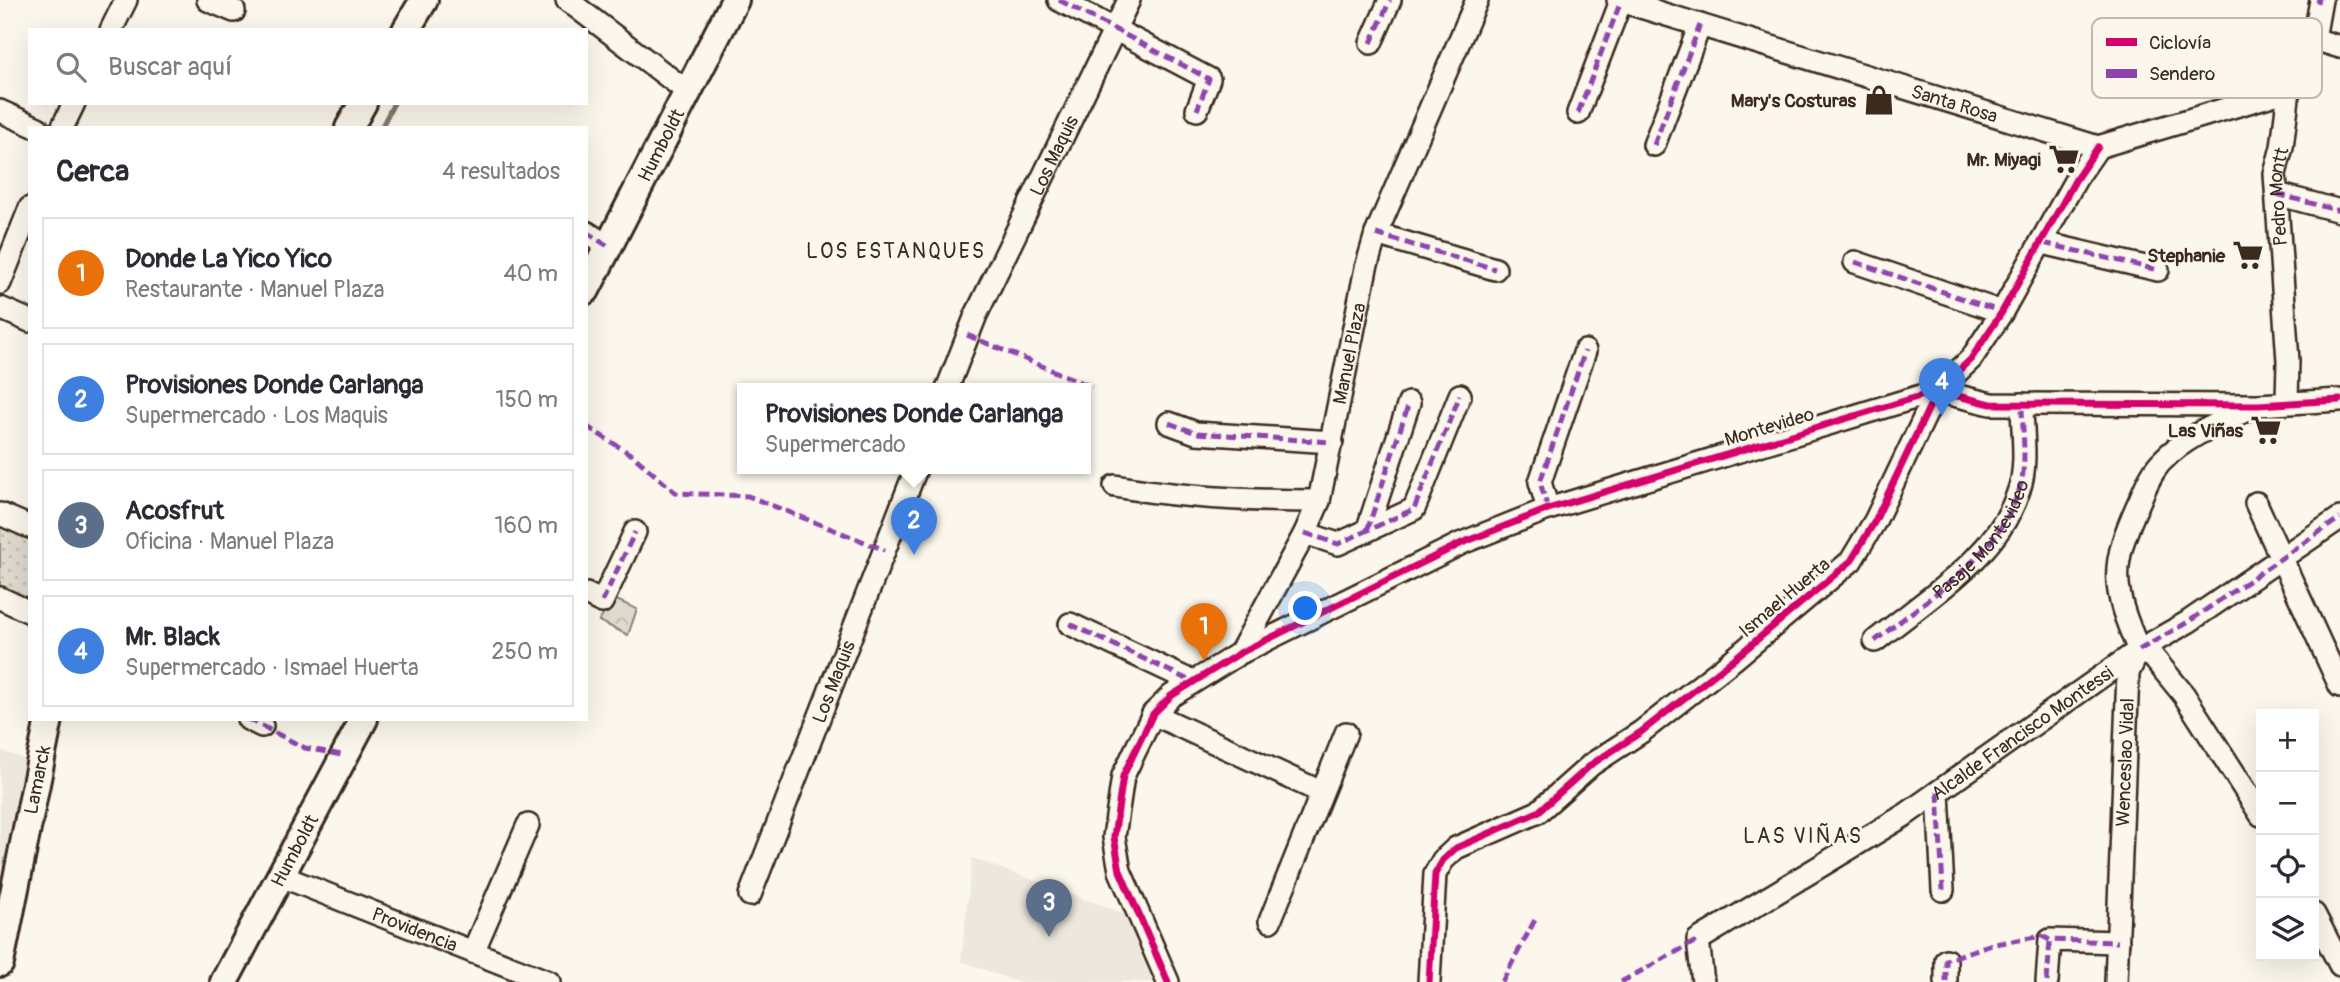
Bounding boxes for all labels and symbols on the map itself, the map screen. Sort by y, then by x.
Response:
legend [2092,18,2322,98]
text: Ciclovía [2149,31,2211,55]
text: Sendero [2149,62,2215,86]
street label: Santa Rosa [1908,80,2001,129]
shop icon: Mary's Costuras [1862,83,1896,117]
place label: Mary's Costuras [1731,89,1857,113]
street label: Humboldt [633,105,690,186]
street label: Los Maquis [1025,111,1084,200]
supermarket icon: Mr. Miyagi [2047,142,2081,176]
street label: Pedro Montt [2264,144,2295,247]
place label: Mr. Miyagi [1966,148,2042,172]
district label: LOS ESTANQUES [806,238,986,265]
supermarket icon: Stephanie [2231,238,2265,272]
place label: Stephanie [2147,244,2226,268]
street label: Manuel Plaza [1328,301,1372,406]
pin: 4 [1919,358,1965,416]
street label: Montevideo [1722,402,1817,452]
supermarket icon: Las Viñas [2249,413,2283,447]
place label: Las Viñas [2168,419,2244,443]
street label: Pasaje Montevideo [1928,477,2034,605]
pin: 2 [891,497,937,555]
street label: Ismael Huerta [1734,553,1835,643]
your location [1288,591,1322,625]
pin: 1 [1181,603,1227,661]
street label: Los Maquis [807,637,861,727]
street label: Alcalde Francisco Montessi [1927,661,2118,806]
street label: Wenceslao Vidal [2111,697,2140,827]
street label: Lamarck [19,743,56,816]
street label: Humboldt [266,810,324,891]
district label: LAS VIÑAS [1743,823,1863,850]
pin: 3 [1026,879,1072,937]
street label: Providencia [368,902,461,958]

